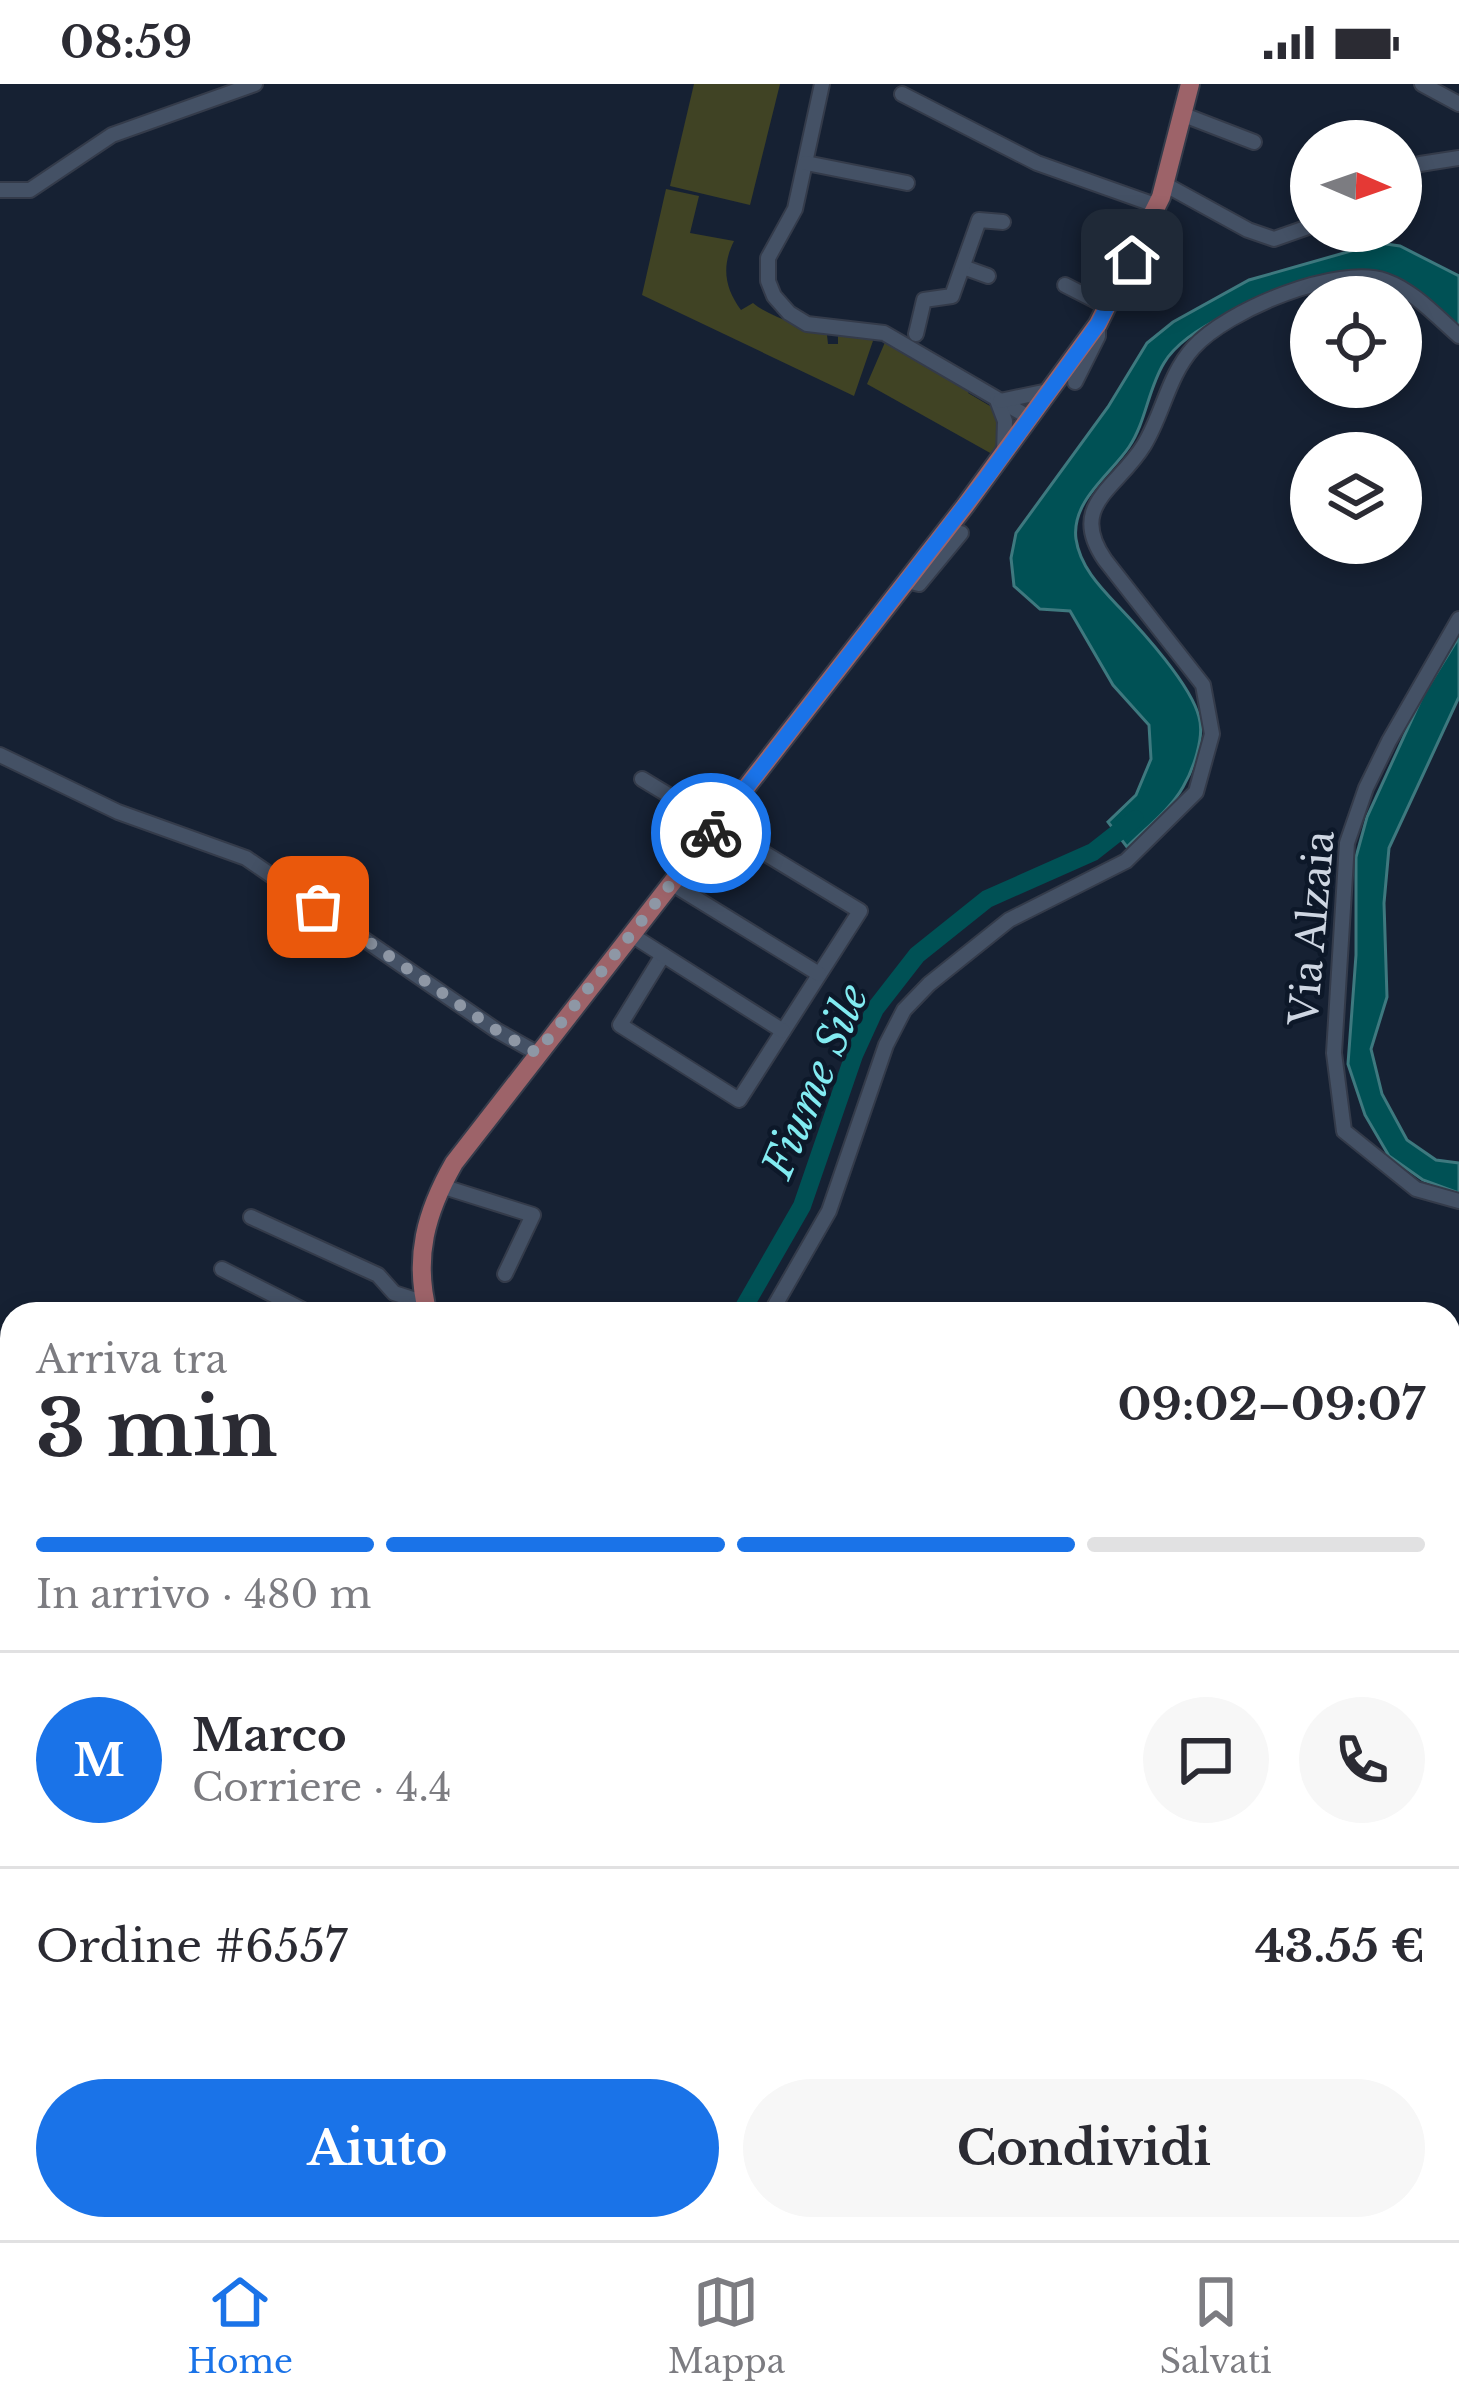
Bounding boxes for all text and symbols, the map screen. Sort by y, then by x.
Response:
text: 08:59 [60,14,192,70]
north arrow [1290,120,1422,252]
map controls [1290,120,1422,564]
pin [1081,209,1183,311]
icon: home [1099,227,1165,293]
button: locate [1290,276,1422,408]
button: layers [1290,432,1422,564]
courier [651,773,771,893]
icon: bike [678,800,744,866]
street label: Via Alzaia [1279,828,1345,1028]
pin [267,856,369,958]
icon: bag [285,874,351,940]
water label: Fiume Sile [750,976,879,1187]
text: Arriva tra [36,1335,227,1384]
text: 09:02–09:07 [1118,1376,1425,1432]
text: 3 min [36,1380,278,1477]
text: In arrivo · 480 m [36,1570,371,1619]
button: chat [1143,1697,1269,1823]
button: phone [1299,1697,1425,1823]
text: Marco [192,1707,347,1763]
text: M [73,1732,125,1788]
text: Corriere · 4.4 [192,1763,452,1812]
text: Ordine #6557 [36,1918,348,1974]
text: 43.55 € [1255,1918,1425,1974]
button: Aiuto [36,2079,719,2217]
button: Condividi [743,2079,1425,2217]
tab: Home [187,2269,293,2382]
tab: Mappa [668,2269,785,2382]
tab: Salvati [1160,2269,1272,2382]

